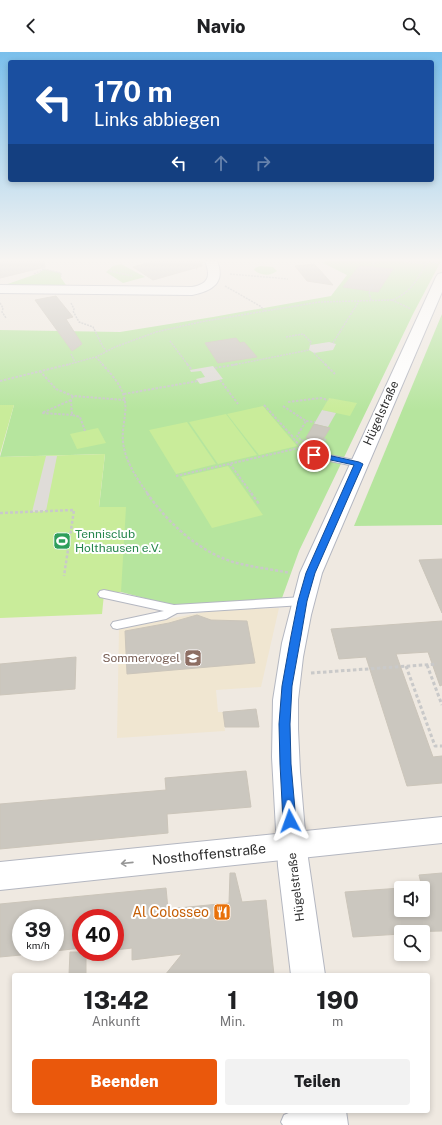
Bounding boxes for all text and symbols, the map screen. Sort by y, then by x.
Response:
icon: back [20,15,42,37]
icon: search [400,15,422,37]
text: Navio [196,16,246,37]
text: 170 m [94,75,173,108]
icon: left [28,76,80,128]
text: Links abbiegen [94,109,220,130]
icon: left [168,152,190,174]
icon: ahead [210,152,232,174]
icon: right [252,152,274,174]
street label: Hügelstraße [361,378,402,447]
pin [297,438,331,472]
icon: arrive [303,444,325,466]
place label: Tennisclub Holthausen e.V. [75,527,161,555]
sports icon: Tennisclub Holthausen e.V. [52,531,72,551]
school or university icon: Sommervogel [183,648,203,668]
place label: Sommervogel [102,651,180,665]
position arrow [269,800,311,842]
street label: Nosthoffenstraße [151,840,267,868]
street label: Hügelstraße [285,852,307,922]
one-way arrow [121,859,134,866]
map controls [394,881,430,961]
button: sound [394,881,430,917]
restaurant icon: Al Colosseo [212,902,232,922]
place label: Al Colosseo [132,904,209,920]
speed limit sign: 40 [72,909,124,961]
text: 39 [25,918,51,942]
button: search [394,925,430,961]
text: km/h [26,939,50,951]
text: 13:42 [83,986,149,1014]
text: 1 [227,986,238,1014]
text: 190 [316,986,359,1014]
text: Ankunft [92,1014,140,1029]
text: Min. [220,1014,245,1029]
text: m [332,1014,343,1029]
button: Beenden [32,1059,217,1105]
button: Teilen [225,1059,410,1105]

